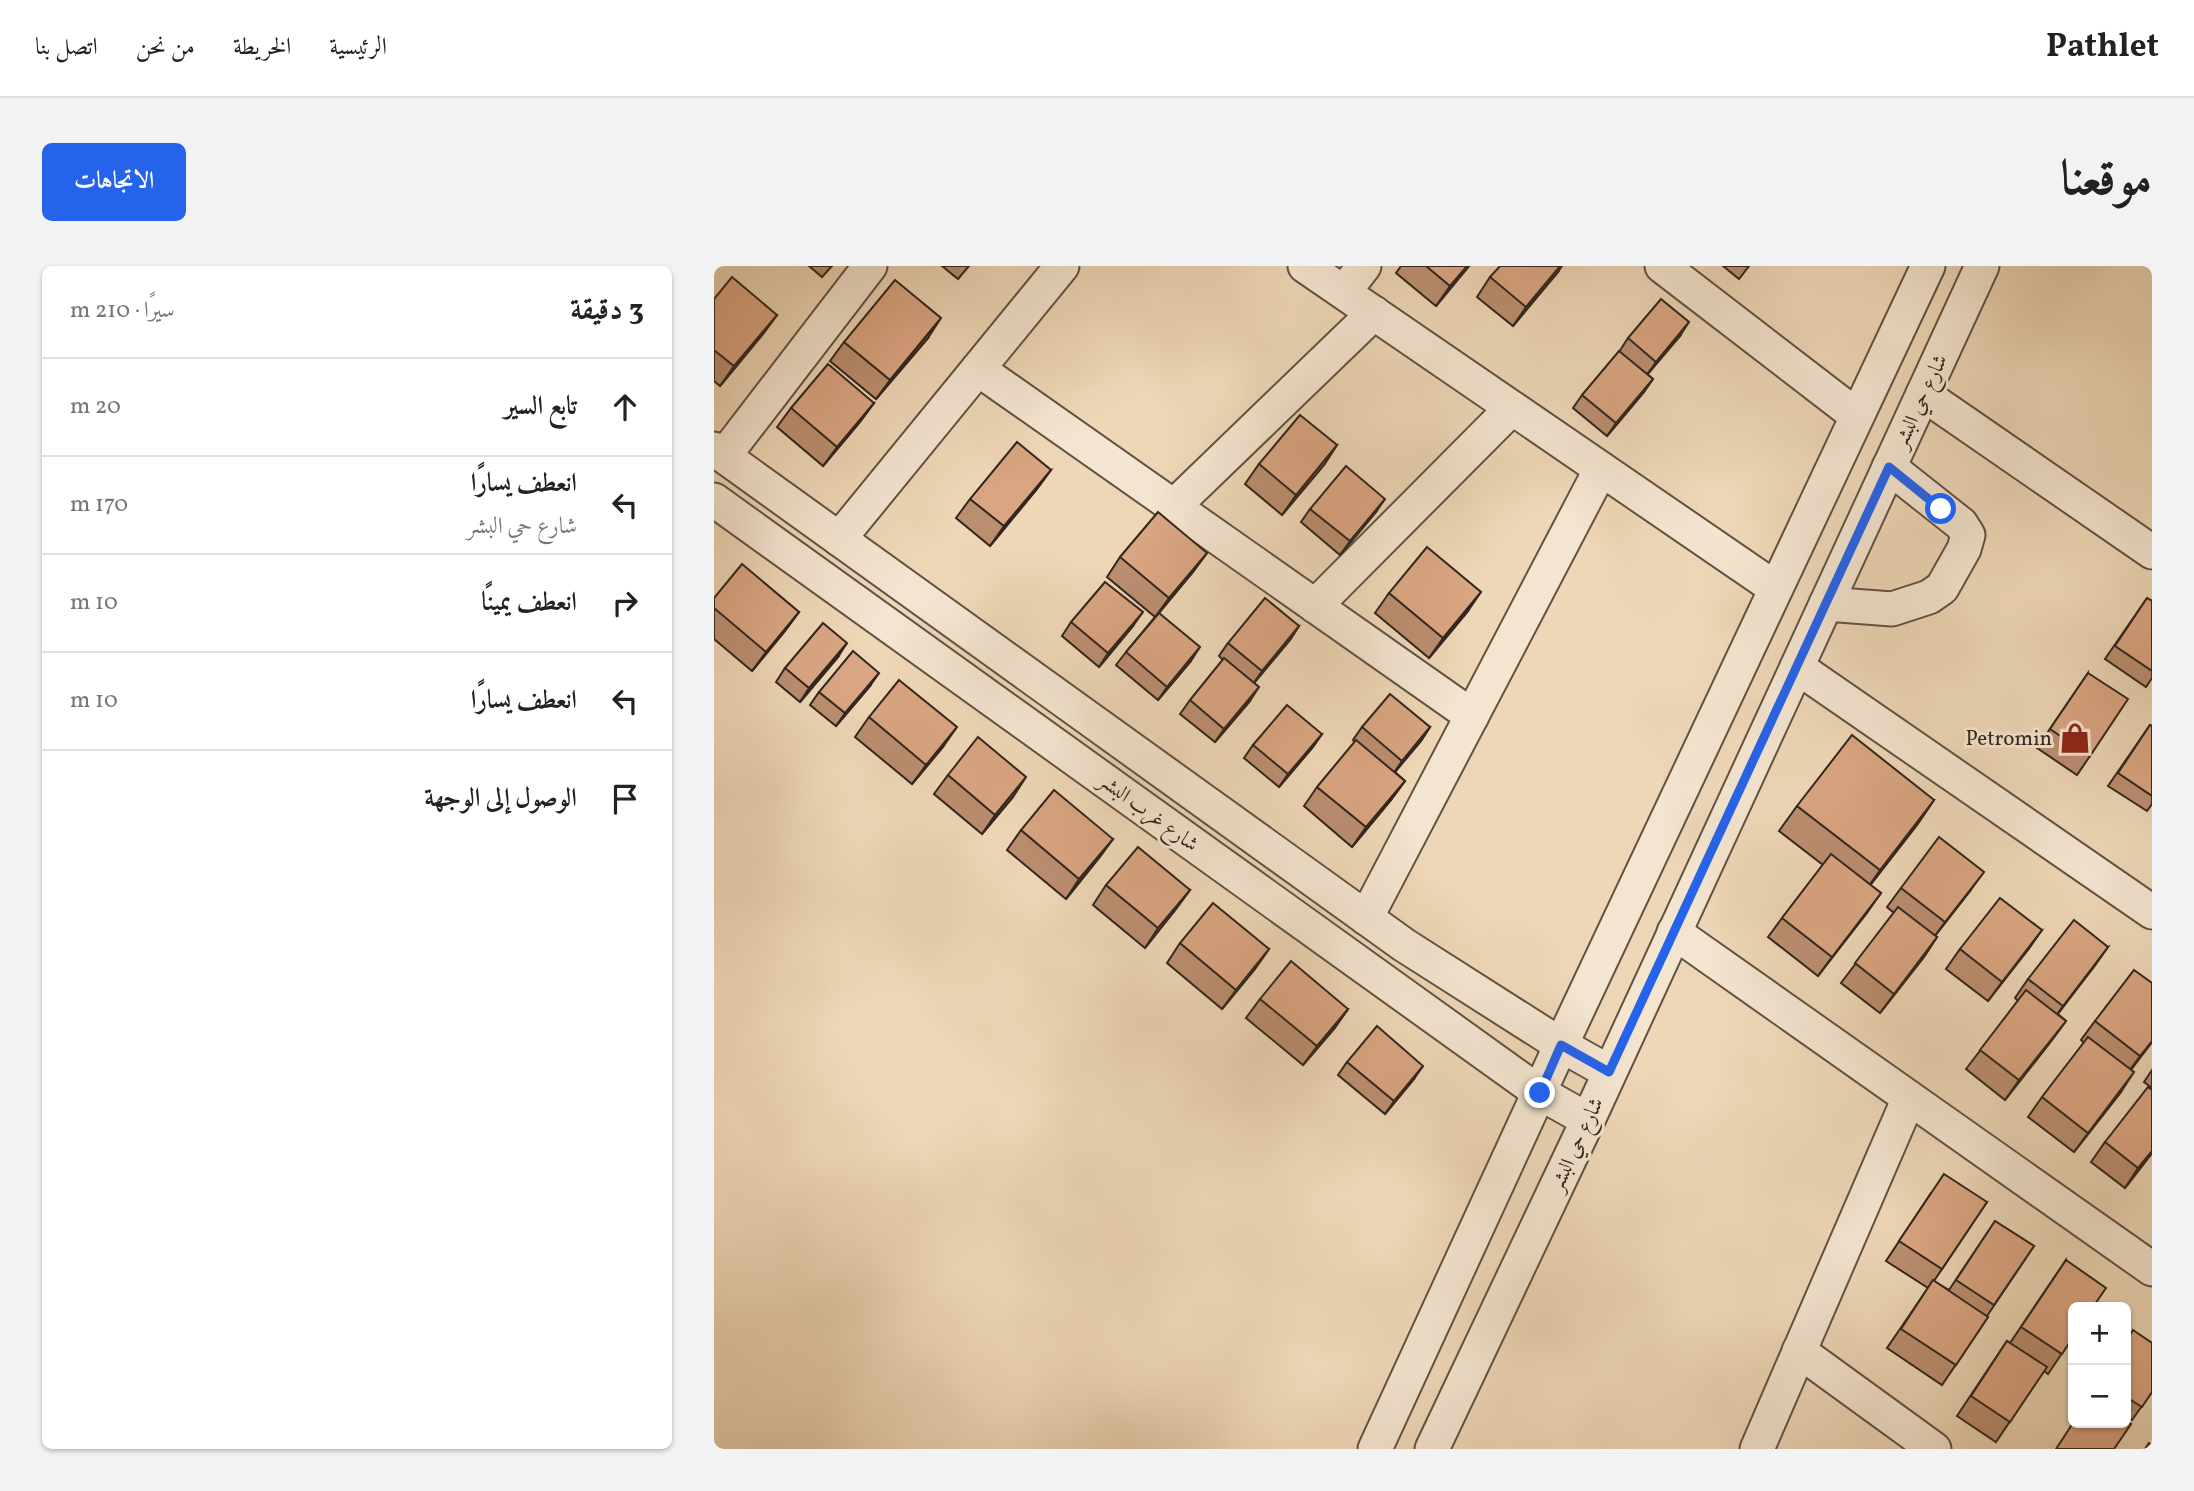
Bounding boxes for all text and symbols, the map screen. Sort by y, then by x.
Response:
text: Pathlet [2046,25,2159,71]
text: اتصل بنا [35,31,98,65]
text: من نحن [136,31,195,65]
text: الخريطة [233,31,291,65]
text: الرئيسية [329,31,387,65]
button: الاتجاهات [42,143,186,221]
text: موقعنا [2060,147,2152,216]
text: 3 دقيقة [570,290,644,332]
text: سيرًا · 210 m [70,295,174,327]
street label: شارع حي البشر [1886,350,1958,456]
icon: ahead [606,388,644,426]
text: تابع السير [504,389,577,425]
text: 20 m [70,391,121,423]
text: انعطف يسارًا [471,466,577,502]
icon: left [606,486,644,524]
text: 170 m [70,489,128,521]
route start [1925,493,1956,524]
text: شارع حي البشر [467,511,577,543]
icon: right [606,584,644,622]
text: انعطف يمينًا [481,585,577,621]
text: 10 m [70,587,118,619]
icon: left [606,682,644,720]
text: انعطف يسارًا [471,683,577,719]
text: 10 m [70,685,118,717]
shop icon: Petromin [2058,721,2092,755]
place label: Petromin [1965,725,2052,754]
street label: شارع غرب البشر [1089,766,1204,861]
icon: arrive [606,780,644,818]
text: الوصول إلى الوجهة [424,781,577,817]
route end [1524,1077,1555,1108]
street label: شارع حي البشر [1542,1093,1614,1199]
map controls [2068,1302,2131,1428]
button: + [2068,1302,2131,1365]
button: − [2068,1365,2131,1428]

